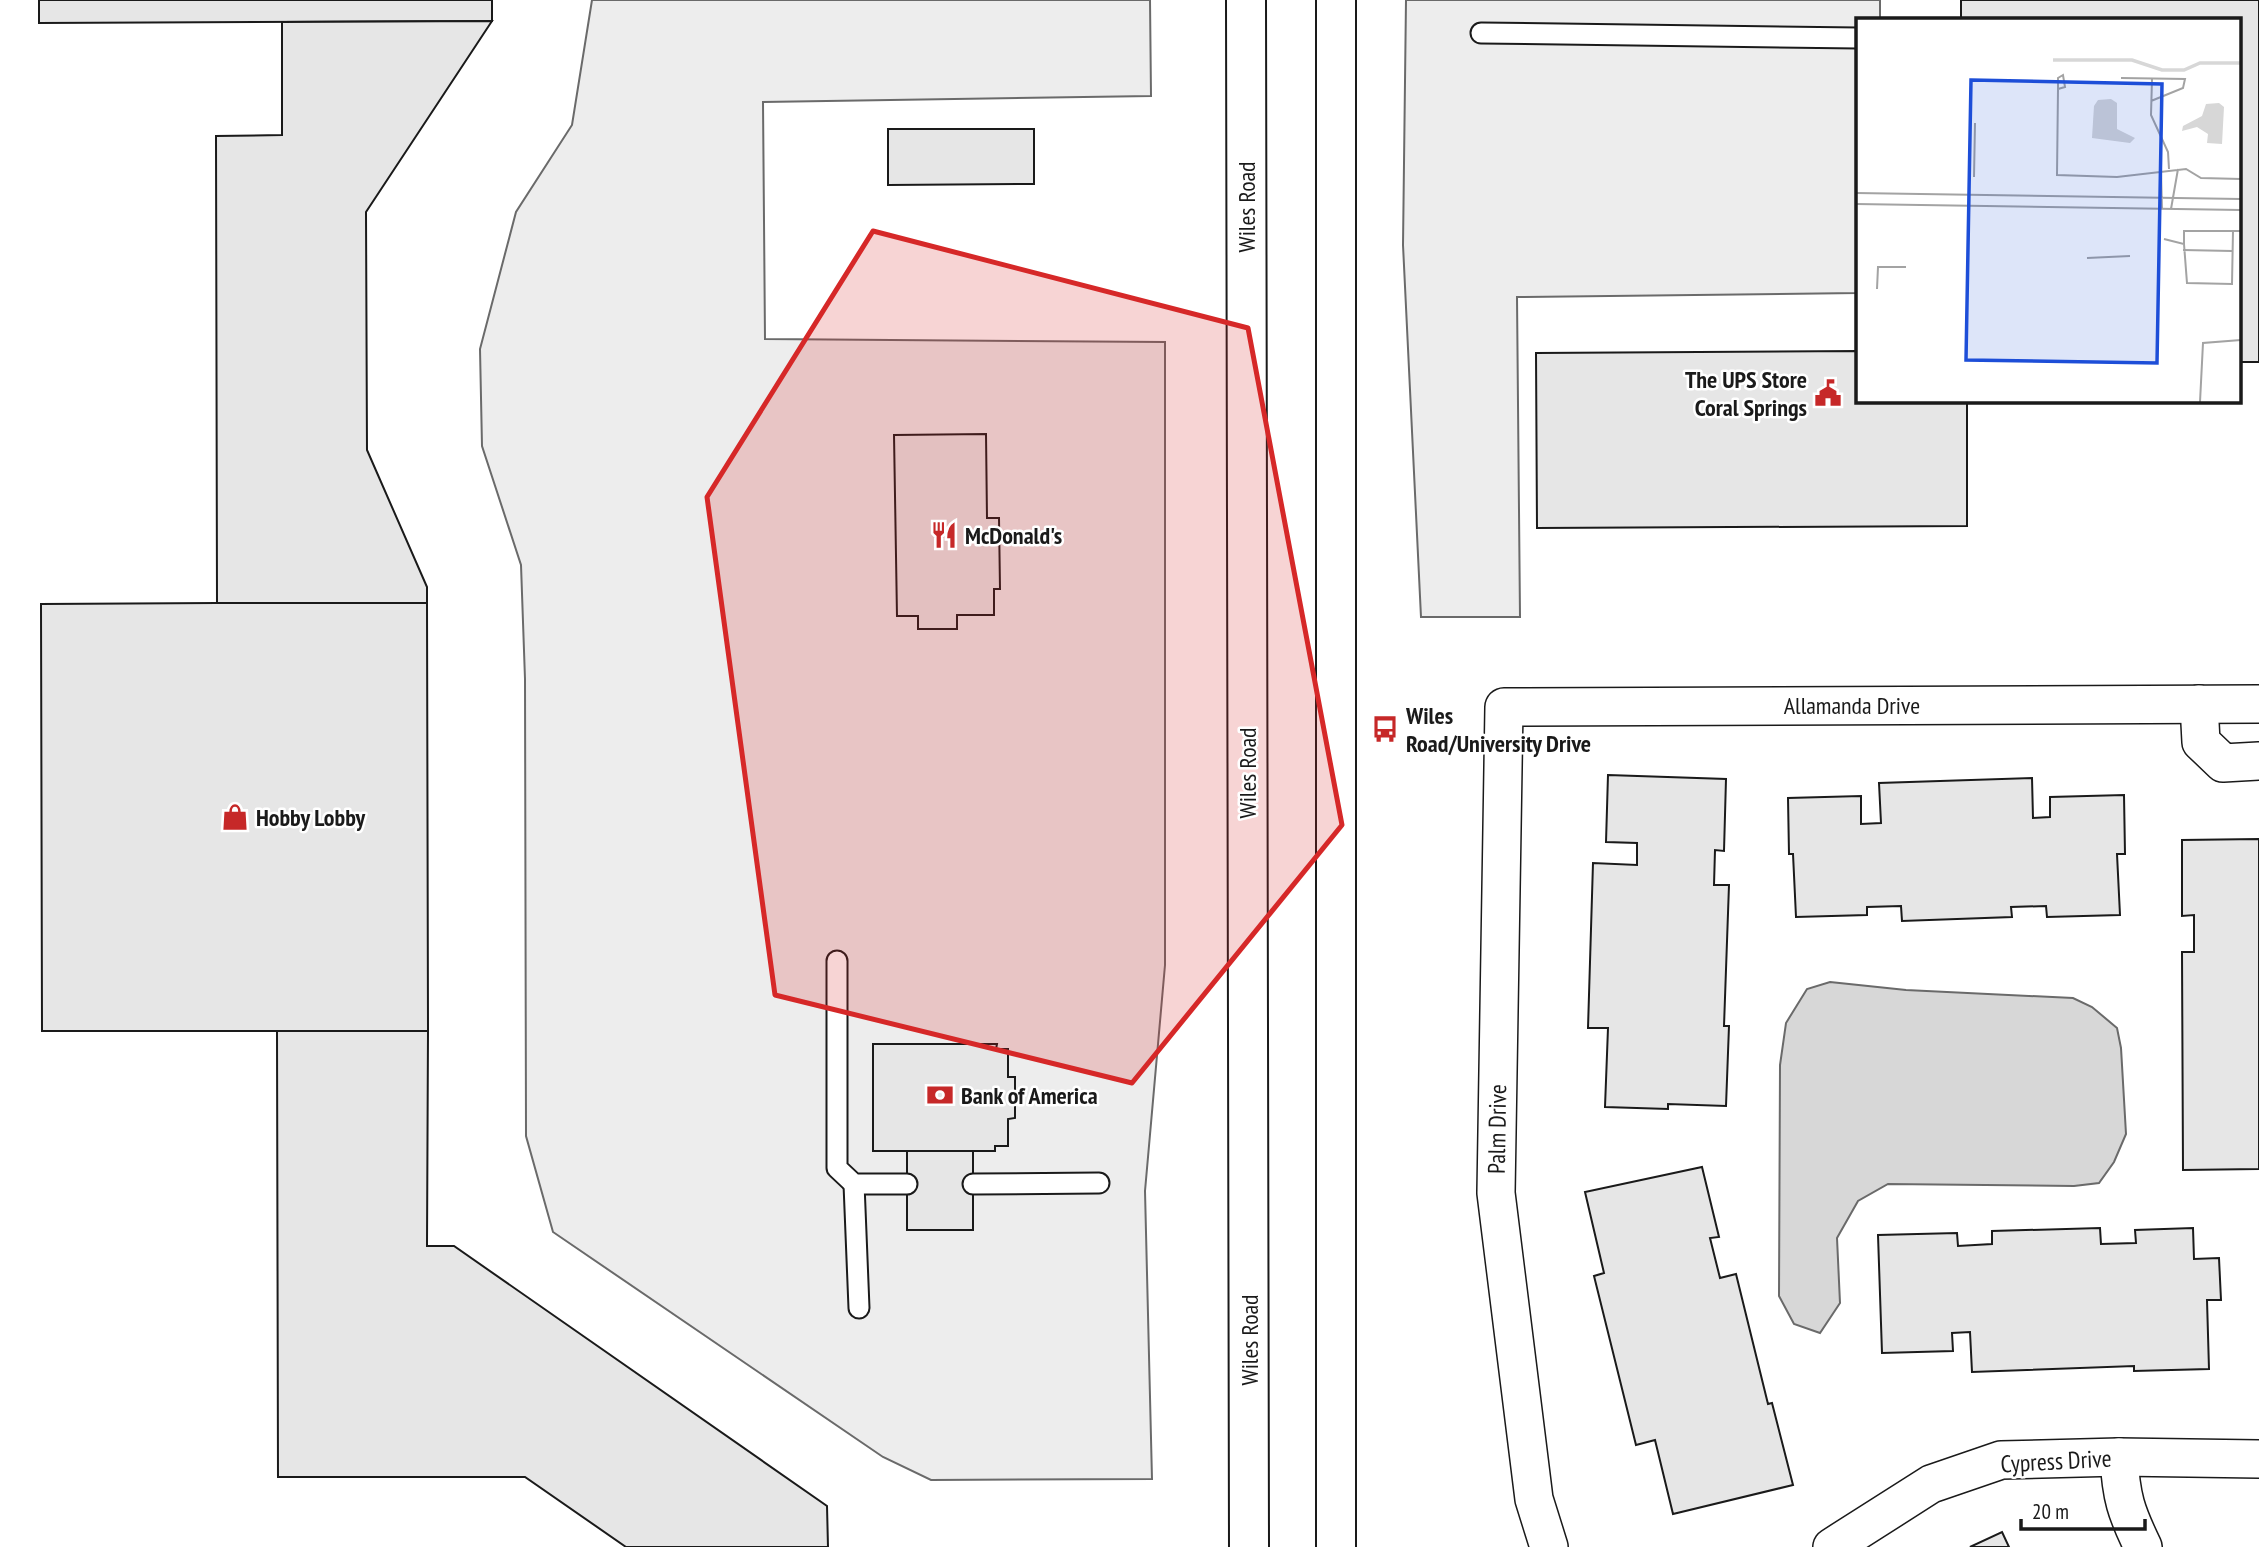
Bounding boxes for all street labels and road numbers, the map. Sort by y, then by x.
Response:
street label: Wiles Road [1231,162,1262,252]
street label: Allamanda Drive [1784,690,1920,721]
street label: Wiles Road [1232,728,1263,818]
street label: Palm Drive [1481,1084,1513,1174]
street label: Wiles Road [1234,1295,1265,1385]
street label: Cypress Drive [2000,1443,2112,1479]

